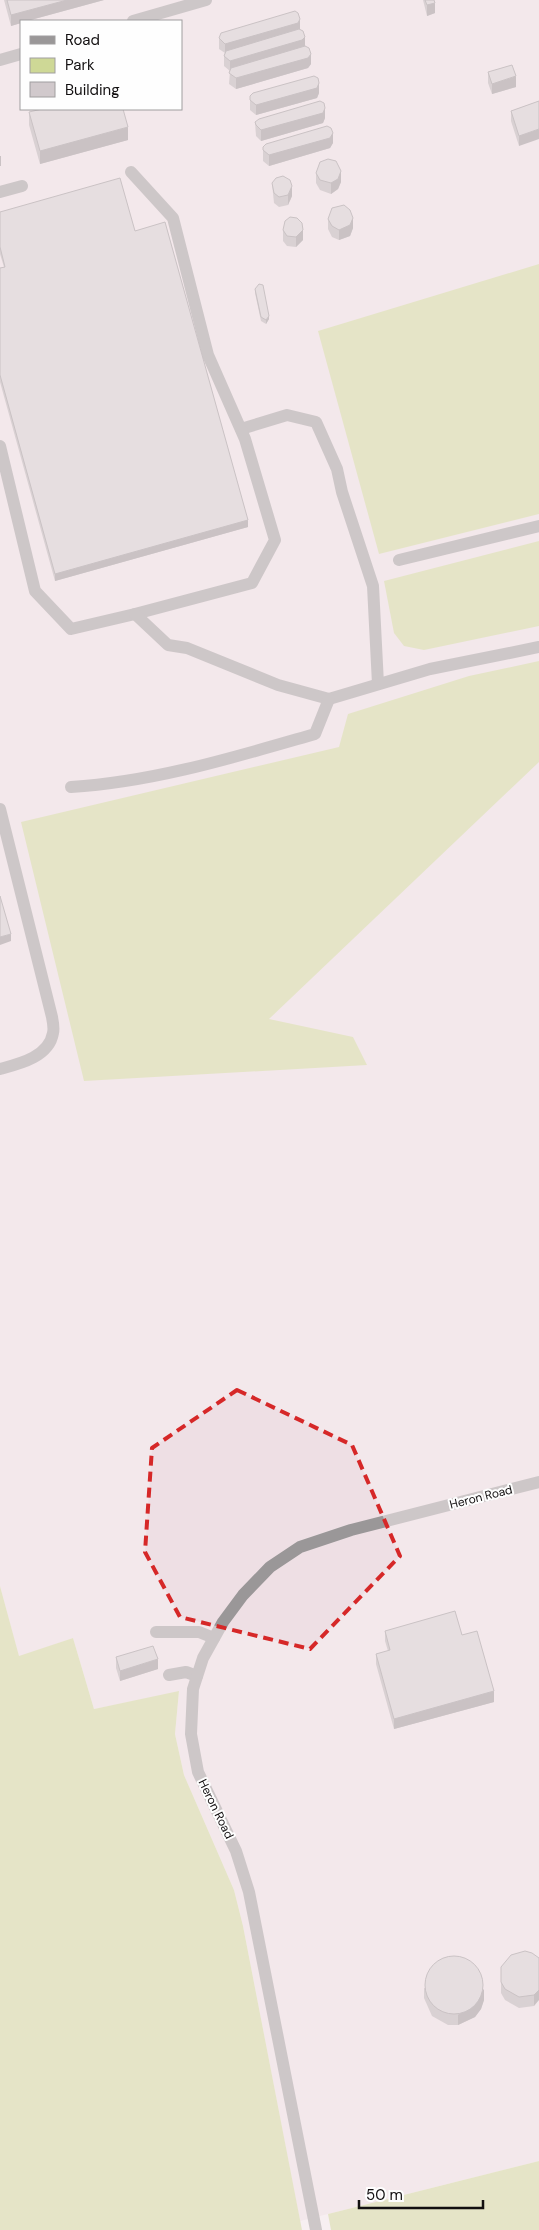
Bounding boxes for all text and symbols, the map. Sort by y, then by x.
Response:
legend [20,20,182,110]
text: Road [65,30,100,50]
text: Park [65,55,95,75]
text: Building [65,80,120,100]
street label: Heron Road [448,1481,514,1513]
street label: Heron Road [195,1777,237,1841]
scale bar [359,2178,483,2210]
text: 50 m [366,2185,403,2205]

